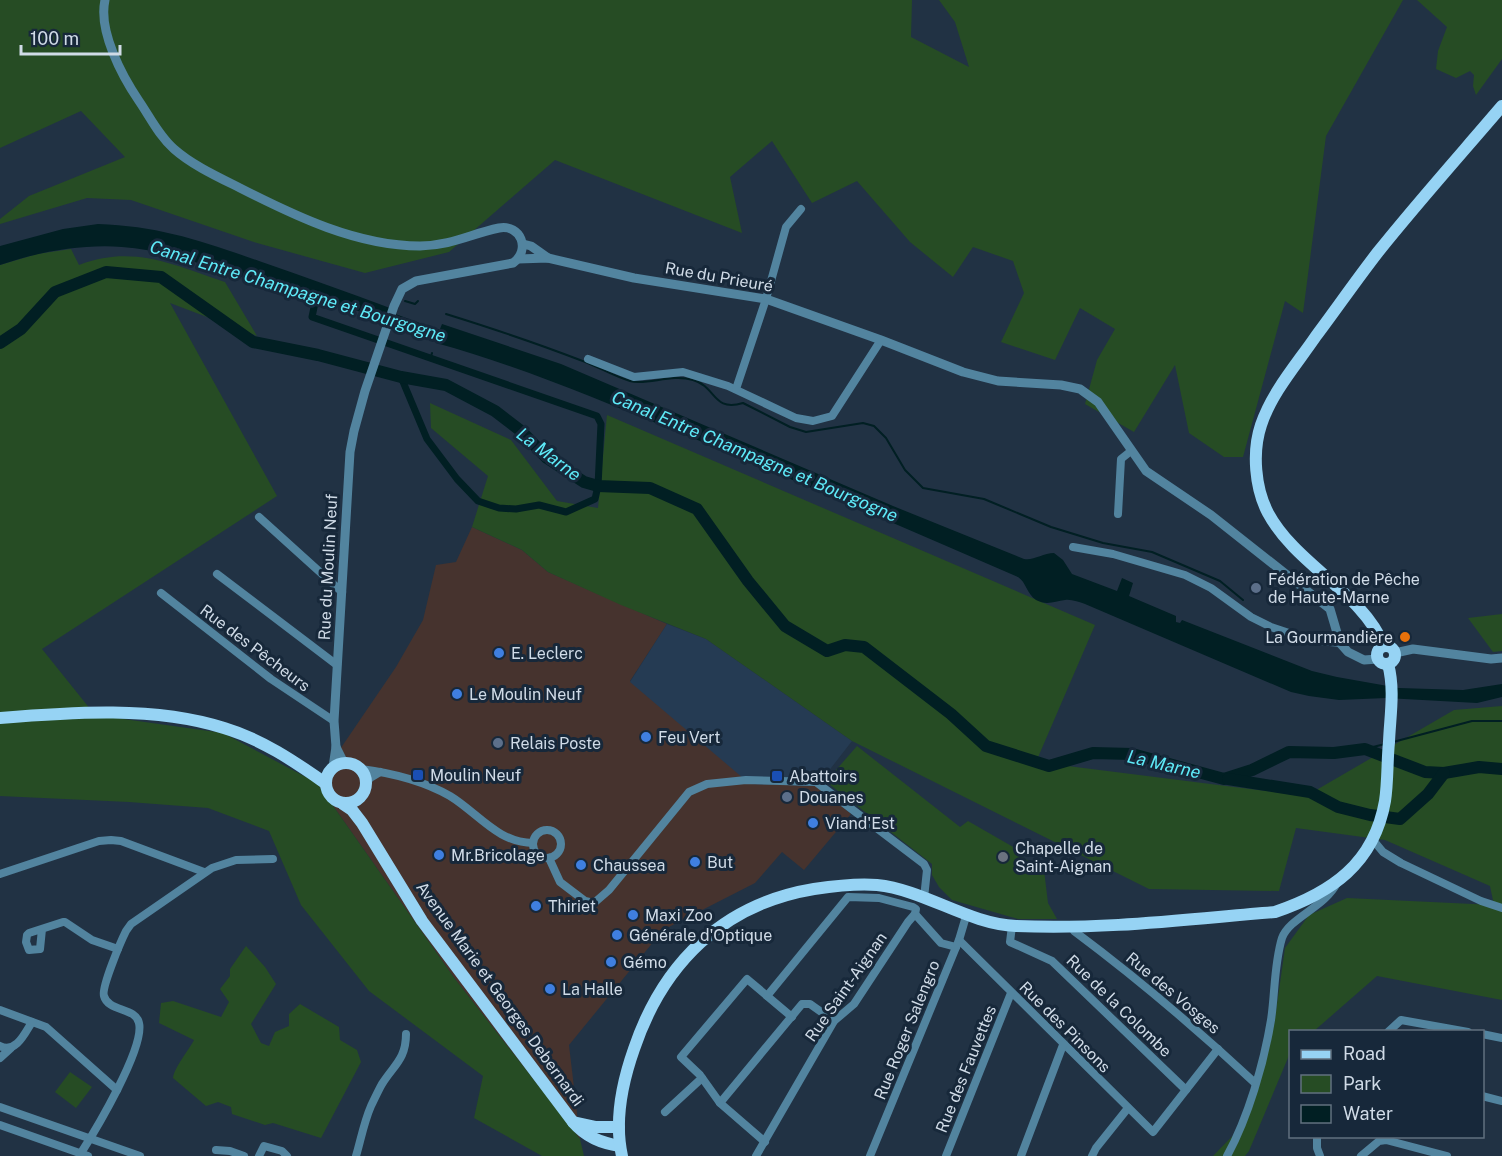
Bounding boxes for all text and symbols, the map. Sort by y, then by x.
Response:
scale bar [21,18,120,56]
text: 100 m [30,28,79,49]
water label: Canal Entre Champagne et Bourgogne [147,236,449,346]
street label: Rue du Prieuré [664,258,774,296]
water label: Canal Entre Champagne et Bourgogne [609,386,901,526]
water label: La Marne [513,423,586,485]
street label: Rue du Moulin Neuf [315,493,341,641]
place label: Fédération de Pêche de Haute-Marne [1268,570,1420,607]
marker: Fédération de Pêche de Haute-Marne [1249,581,1263,595]
street label: Rue des Pêcheurs [196,600,314,696]
place label: La Gourmandière [1265,628,1393,647]
marker: La Gourmandière [1398,630,1412,644]
place label: E. Leclerc [511,644,583,663]
marker: E. Leclerc [492,646,506,660]
place label: Le Moulin Neuf [469,685,582,704]
marker: Le Moulin Neuf [450,687,464,701]
place label: Feu Vert [658,728,720,747]
marker: Feu Vert [639,730,653,744]
place label: Relais Poste [510,734,601,753]
marker: Relais Poste [491,736,505,750]
water label: La Marne [1125,745,1203,783]
place label: Moulin Neuf [430,766,521,785]
place label: Abattoirs [789,767,857,786]
marker: Moulin Neuf [411,768,425,782]
marker: Abattoirs [770,769,784,783]
place label: Douanes [799,788,864,807]
marker: Douanes [780,790,794,804]
place label: Viand'Est [825,814,895,833]
marker: Viand'Est [806,816,820,830]
place label: Chapelle de Saint-Aignan [1015,839,1111,876]
place label: Mr.Bricolage [451,846,545,865]
marker: Mr.Bricolage [432,848,446,862]
marker: Chapelle de Saint-Aignan [996,850,1010,864]
place label: But [707,853,733,872]
marker: But [688,855,702,869]
place label: Chaussea [593,856,665,875]
marker: Chaussea [574,858,588,872]
street label: Avenue Marie et Georges Debernardi [412,878,588,1110]
place label: Thiriet [548,897,596,916]
marker: Thiriet [529,899,543,913]
place label: Maxi Zoo [645,906,713,925]
marker: Maxi Zoo [626,908,640,922]
place label: Générale d'Optique [629,926,772,945]
marker: Générale d'Optique [610,928,624,942]
street label: Rue Saint-Aignan [801,929,891,1045]
street label: Rue des Vosges [1122,948,1224,1038]
street label: Rue de la Colombe [1063,951,1175,1061]
place label: Gémo [623,953,667,972]
marker: Gémo [604,955,618,969]
street label: Rue Roger Salengro [870,958,944,1102]
street label: Rue des Pinsons [1016,978,1114,1076]
place label: La Halle [562,980,623,999]
marker: La Halle [543,982,557,996]
street label: Rue des Fauvettes [932,1003,1000,1135]
legend [1289,1030,1484,1138]
text: Road [1343,1043,1386,1064]
text: Park [1343,1073,1381,1094]
text: Water [1343,1103,1393,1124]

